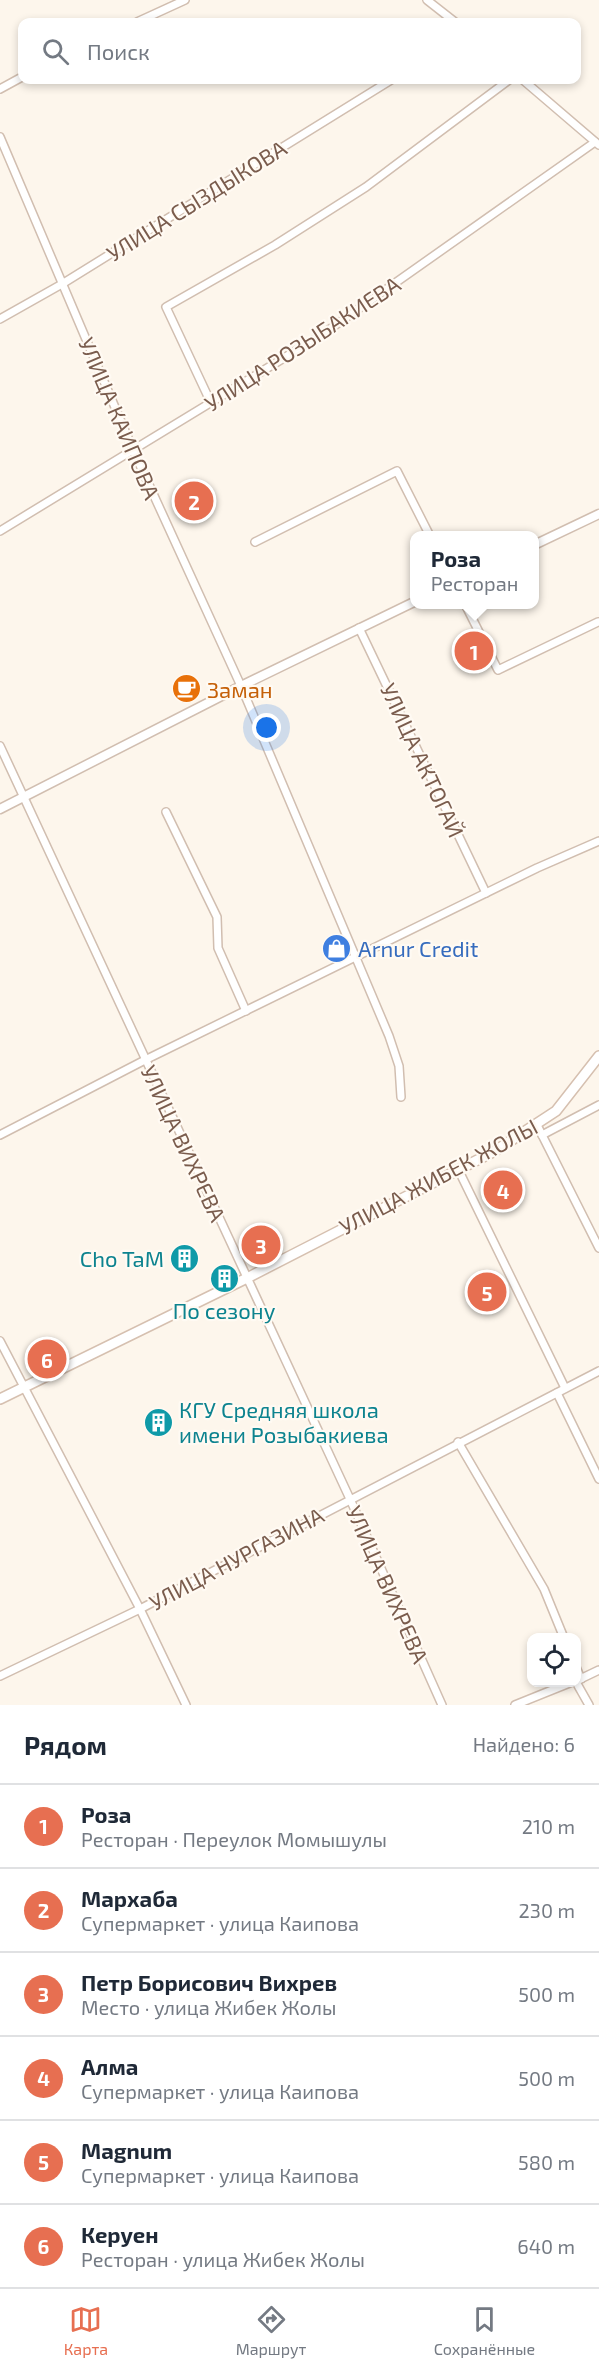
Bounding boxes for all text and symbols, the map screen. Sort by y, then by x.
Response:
search box [18,18,581,84]
icon: search [39,35,72,68]
text: Поиск [87,38,150,64]
street label: УЛИЦА СЫЗДЫКОВА [101,134,291,266]
street label: УЛИЦА РОЗЫБАКИЕВА [199,270,405,416]
street label: УЛИЦА КАИПОВА [74,333,166,503]
pin: 2 [174,478,214,524]
popup [410,531,539,609]
text: Роза [431,545,481,571]
text: Ресторан [431,571,518,595]
pin: 1 [454,628,494,674]
cafe icon: Заман [170,673,202,705]
place label: Заман [207,676,273,702]
street label: УЛИЦА АКТОГАЙ [376,679,470,841]
your location [252,713,281,742]
shop icon: Arnur Credit [321,932,353,964]
place label: Arnur Credit [358,935,478,961]
street label: УЛИЦА ВИХРЕВА [136,1061,232,1226]
street label: УЛИЦА ЖИБЕК ЖОЛЫ [334,1113,542,1239]
pin: 4 [484,1168,522,1212]
pin: 3 [242,1222,280,1268]
building icon: Cho TaM [169,1242,201,1274]
place label: Cho TaM [80,1245,164,1271]
building icon: По сезону [208,1262,240,1294]
pin: 5 [468,1270,506,1314]
place label: По сезону [173,1297,276,1324]
pin: 6 [28,1336,66,1382]
place label: КГУ Средняя школа имени Розыбакиева [179,1396,389,1447]
building icon: КГУ Средняя школа имени Розыбакиева [142,1406,174,1438]
street label: УЛИЦА НУРГАЗИНА [144,1501,328,1615]
street label: УЛИЦА ВИХРЕВА [342,1501,435,1667]
map controls [527,1633,581,1687]
button: locate [527,1633,581,1687]
text: Рядом [24,1729,107,1760]
text: Найдено: 6 [473,1732,575,1756]
text: Роза [81,1801,131,1827]
text: 1 [39,1814,48,1838]
text: 210 m [522,1814,575,1838]
text: Ресторан · Переулок Момышулы [81,1827,387,1851]
text: Мархаба [81,1885,178,1911]
text: 2 [38,1898,49,1922]
text: 230 m [519,1898,575,1922]
text: Супермаркет · улица Каипова [81,1911,359,1935]
text: Петр Борисович Вихрев [81,1969,337,1995]
text: 3 [38,1982,49,2006]
text: 500 m [518,1982,575,2006]
text: Место · улица Жибек Жолы [81,1995,337,2019]
text: Алма [81,2053,138,2079]
text: 4 [37,2066,50,2090]
text: 500 m [518,2066,575,2090]
text: Супермаркет · улица Каипова [81,2079,359,2103]
text: Magnum [81,2137,172,2163]
text: 5 [38,2150,49,2174]
text: 580 m [518,2150,575,2174]
text: Супермаркет · улица Каипова [81,2163,359,2187]
text: Керуен [81,2221,158,2247]
text: 6 [38,2234,49,2258]
text: 640 m [517,2234,575,2258]
text: Ресторан · улица Жибек Жолы [81,2247,365,2271]
tab: Карта [64,2303,108,2358]
tab: Маршрут [236,2303,306,2358]
tab: Сохранённые [434,2303,535,2358]

